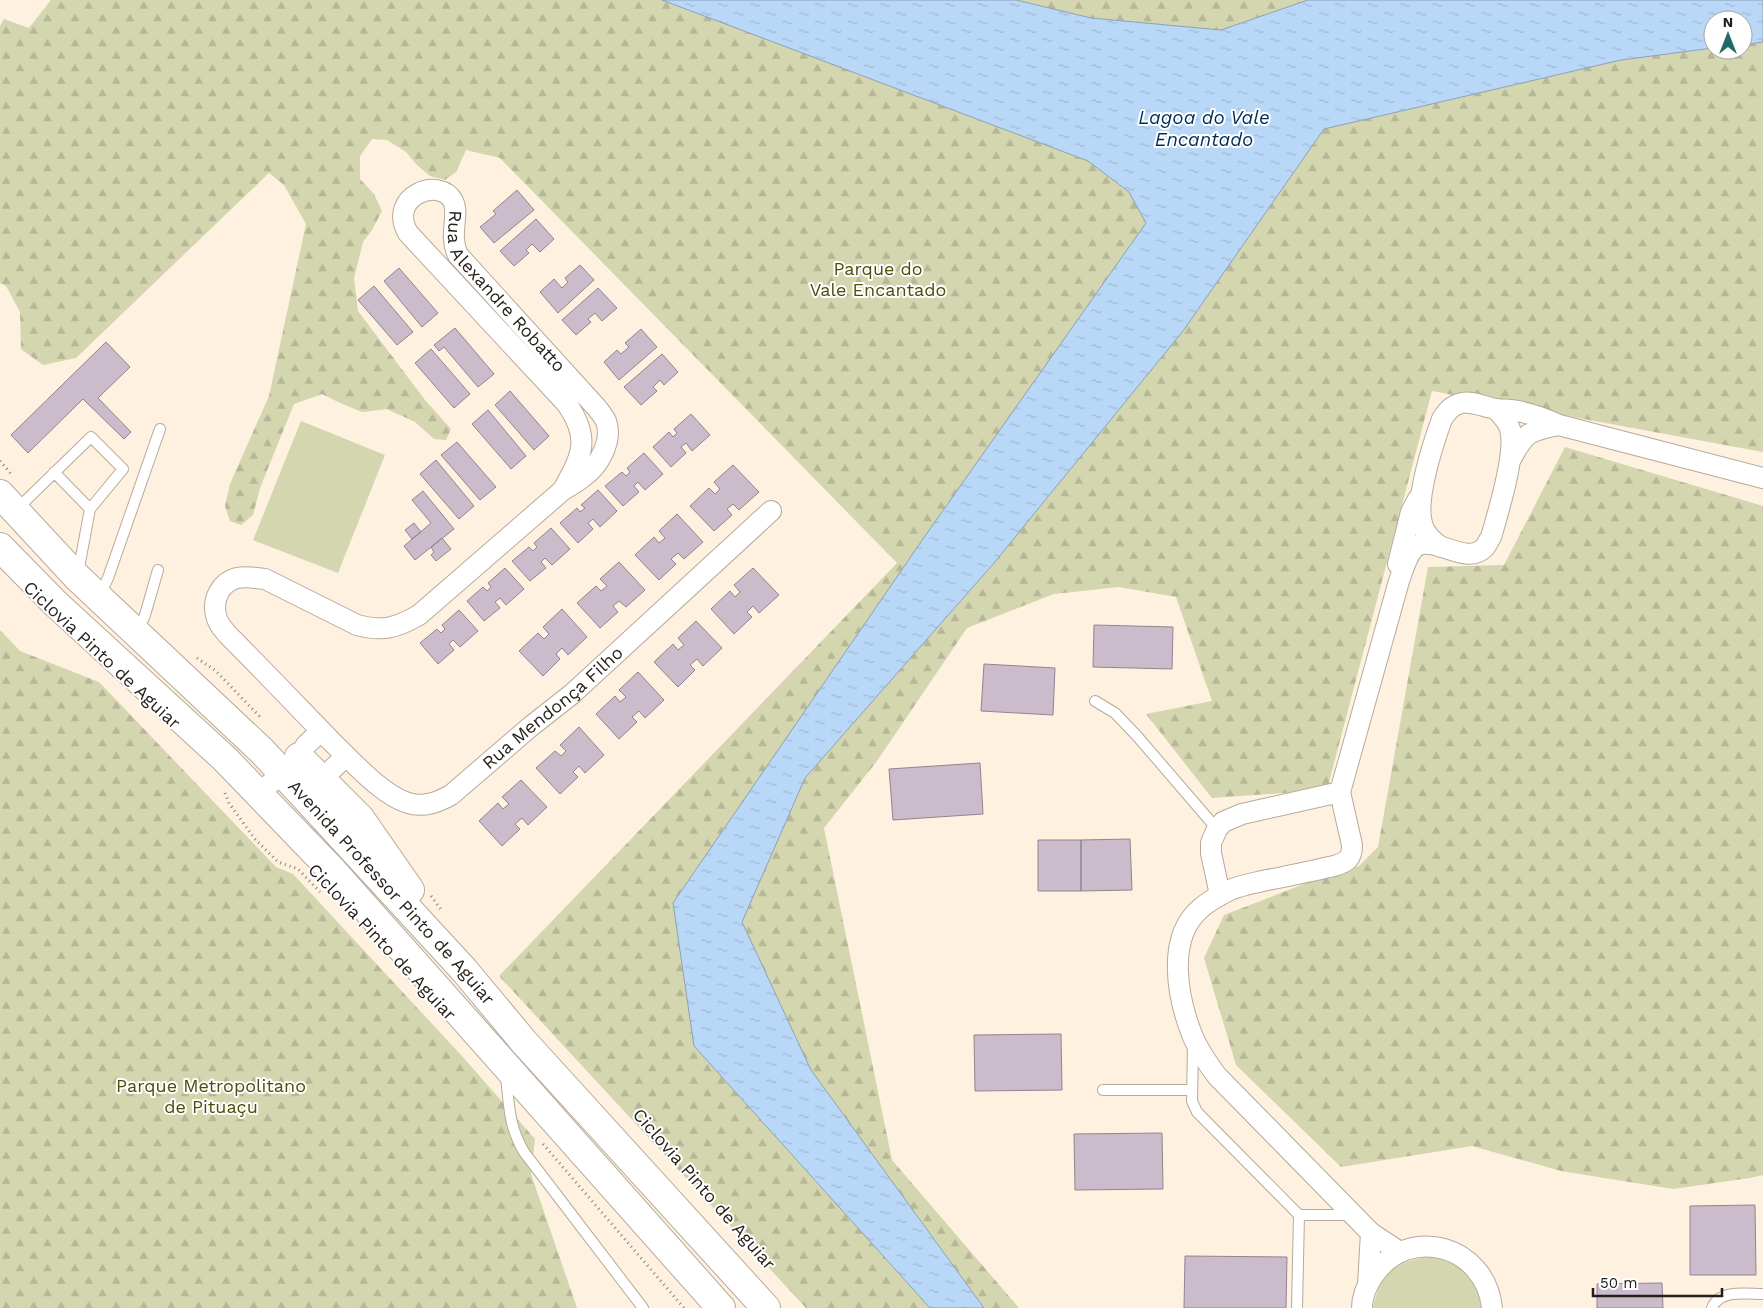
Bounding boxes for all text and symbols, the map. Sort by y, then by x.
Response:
north arrow [1703,10,1753,60]
text: N [1723,14,1733,30]
water label: Lagoa do Vale Encantado [1138,106,1270,151]
street label: Rua Alexandre Robatto [444,210,570,376]
park label: Parque do Vale Encantado [810,258,946,300]
street label: Ciclovia Pinto de Aguiar [20,576,185,733]
street label: Rua Mendonça Filho [478,642,627,773]
street label: Avenida Professor Pinto de Aguiar [284,775,499,1009]
street label: Ciclovia Pinto de Aguiar [304,859,461,1024]
park label: Parque Metropolitano de Pituaçu [116,1075,306,1117]
street label: Ciclovia Pinto de Aguiar [629,1104,780,1274]
scale bar [1593,1266,1722,1298]
text: 50 m [1600,1274,1637,1292]

